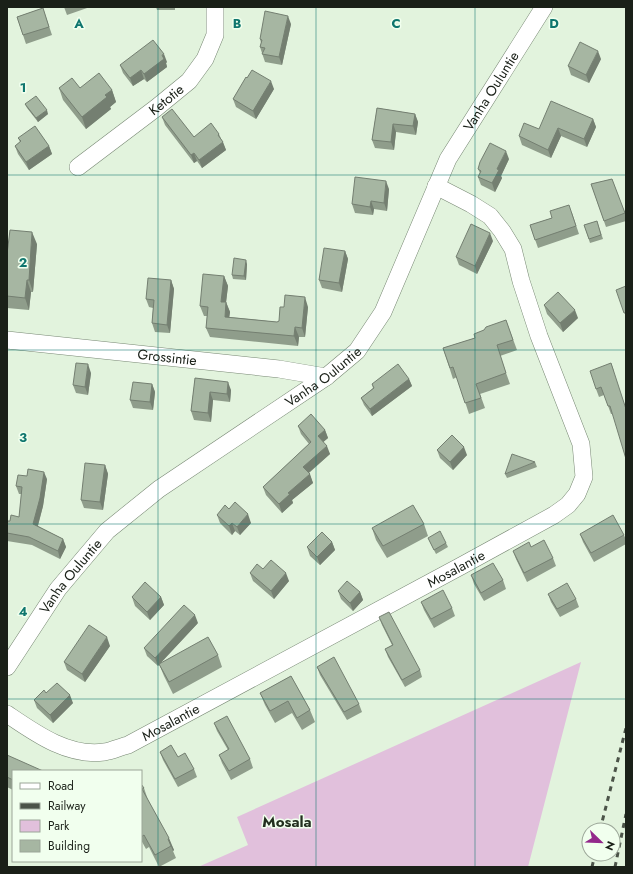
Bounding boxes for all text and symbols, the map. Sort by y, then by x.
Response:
text: A [73,14,84,33]
text: B [233,14,242,33]
text: C [391,14,401,33]
text: D [549,14,559,33]
street label: Vanha Ouluntie [458,47,524,135]
text: 1 [20,78,26,97]
street label: Ketotie [145,79,188,120]
text: 2 [19,253,27,272]
street label: Vanha Ouluntie [281,341,366,412]
street label: Grossintie [136,344,198,370]
text: 3 [19,428,27,447]
street label: Vanha Ouluntie [35,534,106,618]
street label: Mosalantie [423,545,488,592]
text: 4 [18,602,28,621]
street label: Mosalantie [138,698,203,746]
legend [12,770,142,862]
text: Road [48,777,74,795]
text: Railway [48,797,86,815]
district label: Mosala [262,811,312,833]
text: Park [48,817,70,835]
north arrow [581,822,621,862]
text: Building [48,837,90,855]
text: N [601,839,619,853]

